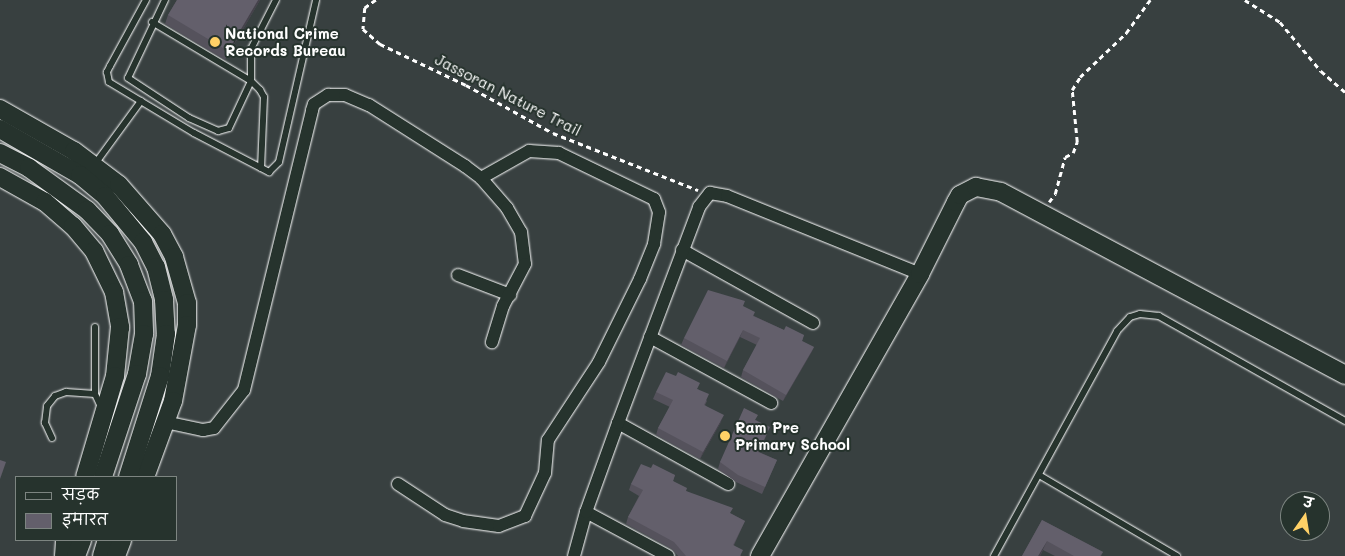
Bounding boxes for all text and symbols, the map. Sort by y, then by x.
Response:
place label: National Crime Records Bureau [225,24,346,59]
marker: National Crime Records Bureau [209,36,221,48]
street label: Jassoran Nature Trail [432,50,584,140]
place label: Ram Pre Primary School [735,418,850,453]
marker: Ram Pre Primary School [719,430,731,442]
legend [15,476,178,541]
text: सड़क [62,484,99,504]
north arrow [1280,491,1330,541]
text: उ [1302,492,1315,512]
text: इमारत [62,509,108,529]

